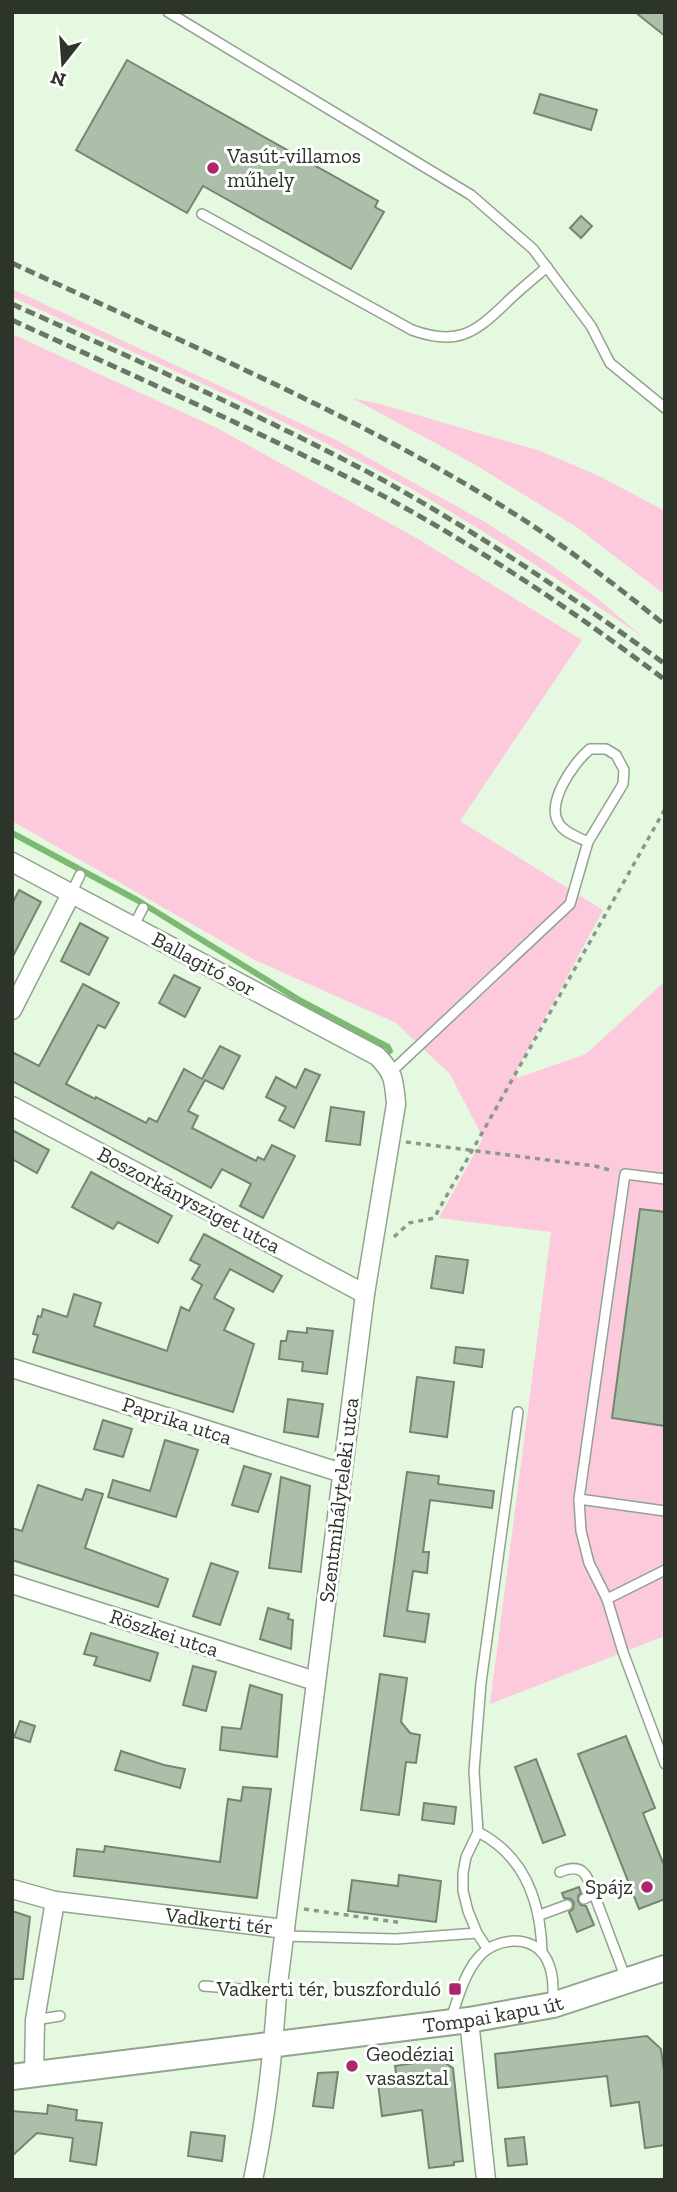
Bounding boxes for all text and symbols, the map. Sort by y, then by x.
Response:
north arrow [28,28,98,98]
text: N [48,66,68,92]
place label: Vasút-villamos műhely [226,143,361,192]
marker: Vasút-villamos műhely [205,160,221,176]
street label: Ballagitó sor [148,926,260,1001]
street label: Boszorkánysziget utca [94,1141,285,1258]
street label: Paprika utca [119,1391,235,1450]
street label: Szentmihályteleki utca [314,1396,363,1604]
street label: Röszkei utca [107,1603,222,1662]
place label: Spájz [585,1874,633,1900]
marker: Spájz [639,1879,655,1895]
street label: Vadkerti tér [163,1901,274,1939]
place label: Vadkerti tér, buszforduló [216,1976,441,2001]
marker: Vadkerti tér, buszforduló [447,1981,463,1997]
street label: Tompai kapu út [421,1989,566,2038]
place label: Geodéziai vasasztal [366,2041,454,2090]
marker: Geodéziai vasasztal [344,2058,360,2074]

